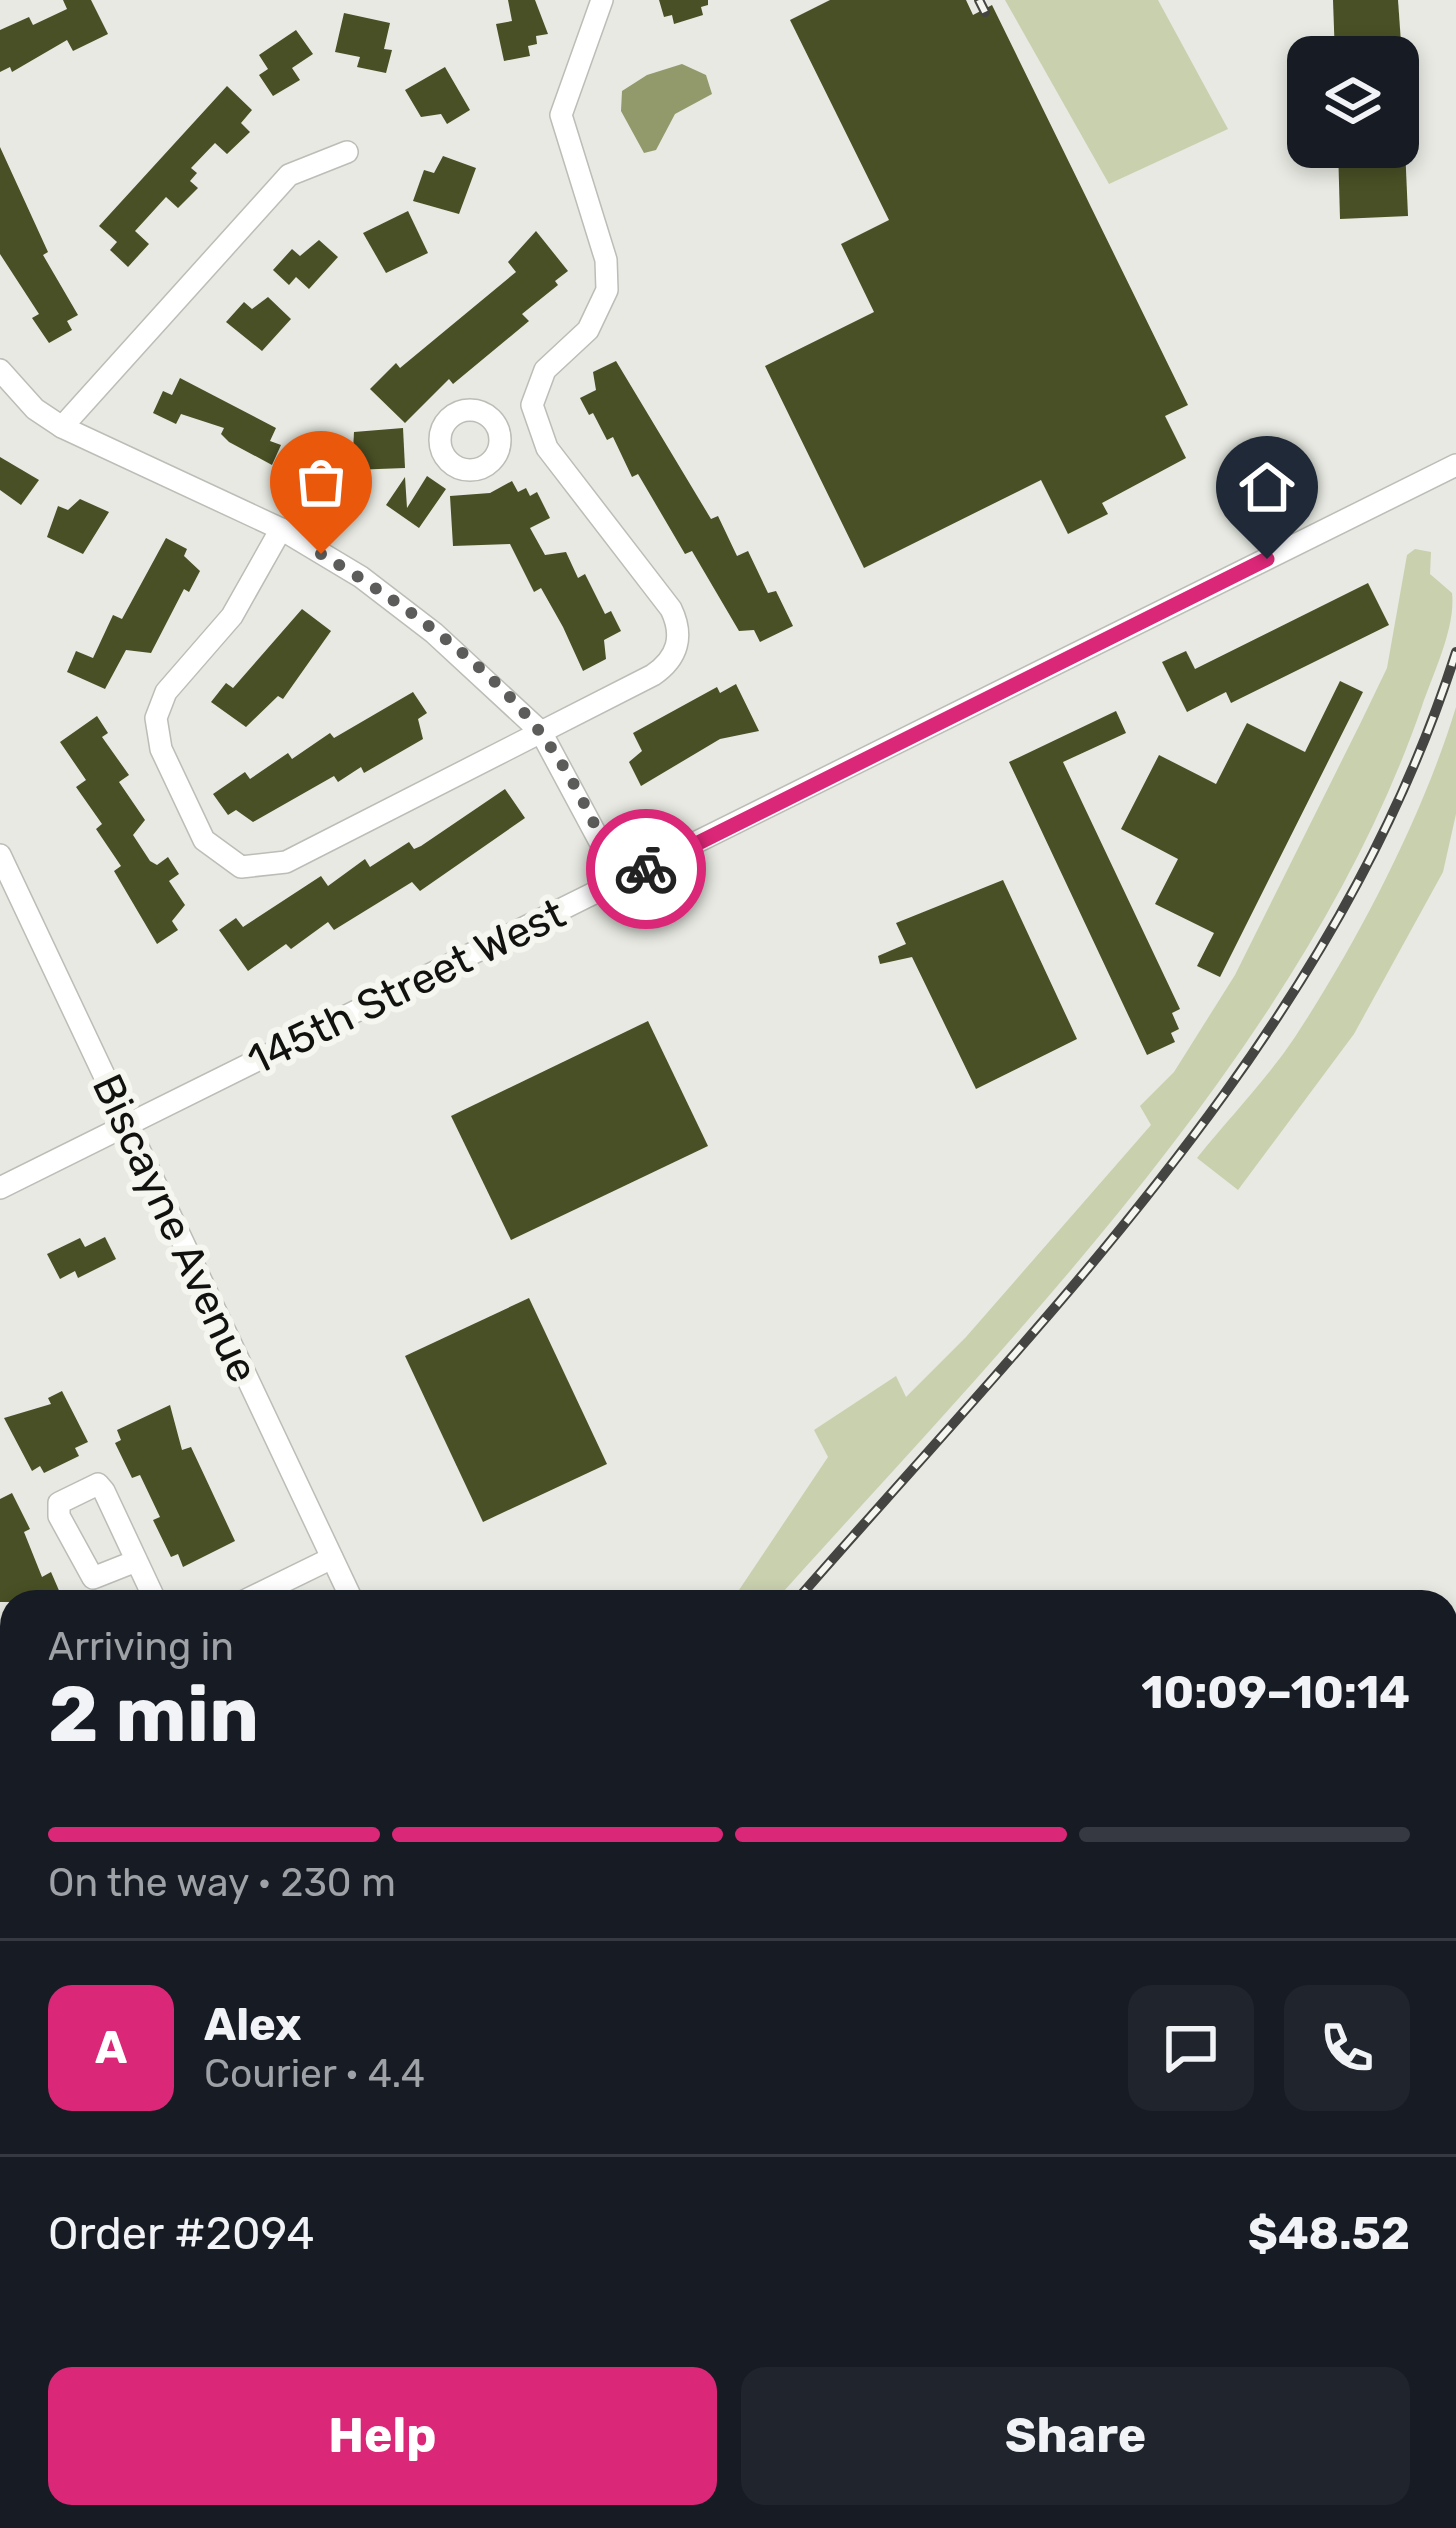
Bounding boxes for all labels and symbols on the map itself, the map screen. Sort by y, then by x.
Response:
pin [270,431,372,554]
pin [1216,436,1318,559]
courier [586,809,706,929]
street label: 145th Street West [240,888,573,1085]
street label: Biscayne Avenue [82,1067,268,1390]

